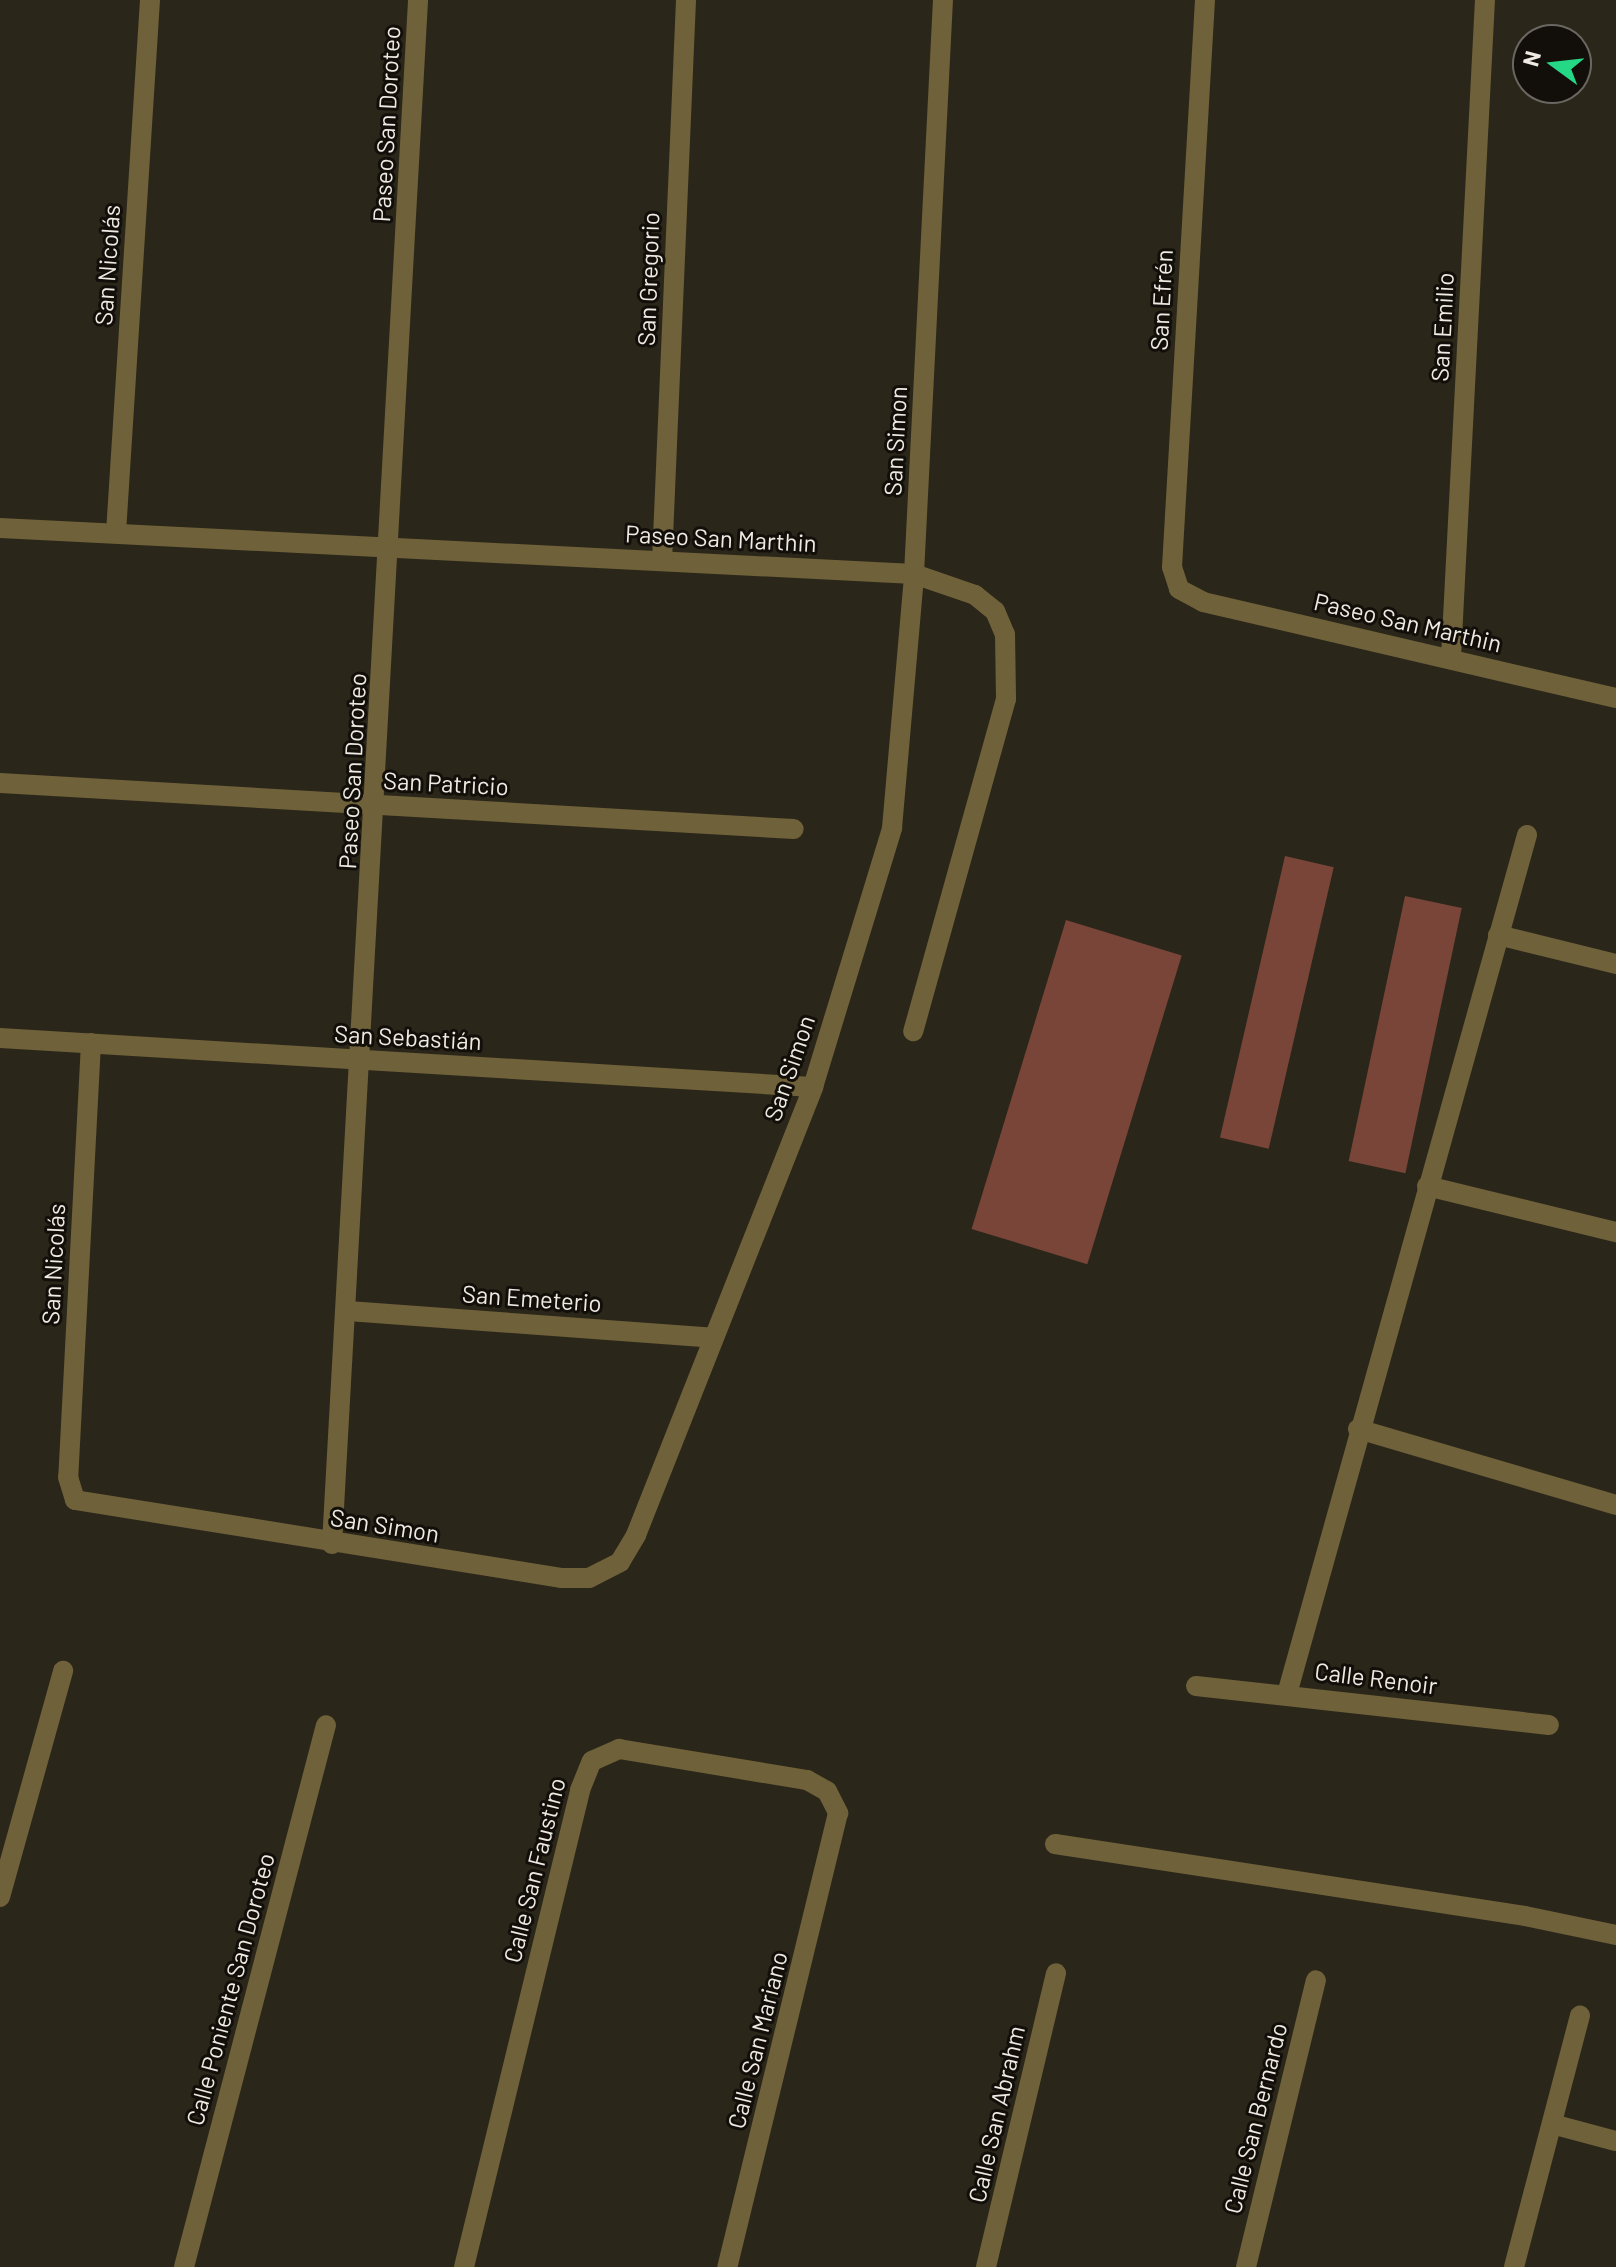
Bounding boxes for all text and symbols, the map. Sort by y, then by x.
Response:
north arrow [1512,24,1592,104]
street label: Paseo San Doroteo [366,25,406,223]
text: N [1516,48,1545,69]
street label: San Nicolás [88,204,126,326]
street label: San Gregorio [631,212,665,346]
street label: San Efrén [1144,249,1178,351]
street label: San Emilio [1425,272,1459,382]
street label: San Simon [878,385,912,497]
street label: Paseo San Marthin [624,519,818,557]
street label: Paseo San Marthin [1311,586,1505,658]
street label: Paseo San Doroteo [332,672,372,870]
street label: San Patricio [383,765,509,801]
street label: San Simon [758,1011,820,1125]
street label: San Sebastián [333,1019,483,1055]
street label: San Nicolás [35,1203,71,1325]
street label: San Emeterio [461,1279,603,1317]
street label: San Simon [329,1502,441,1548]
street label: Calle Renoir [1313,1656,1439,1700]
street label: Calle San Faustino [497,1775,571,1965]
street label: Calle Poniente San Doroteo [180,1850,280,2128]
street label: Calle San Mariano [721,1948,793,2132]
street label: Calle San Bernardo [1217,2020,1293,2216]
street label: Calle San Abrahm [962,2023,1030,2205]

